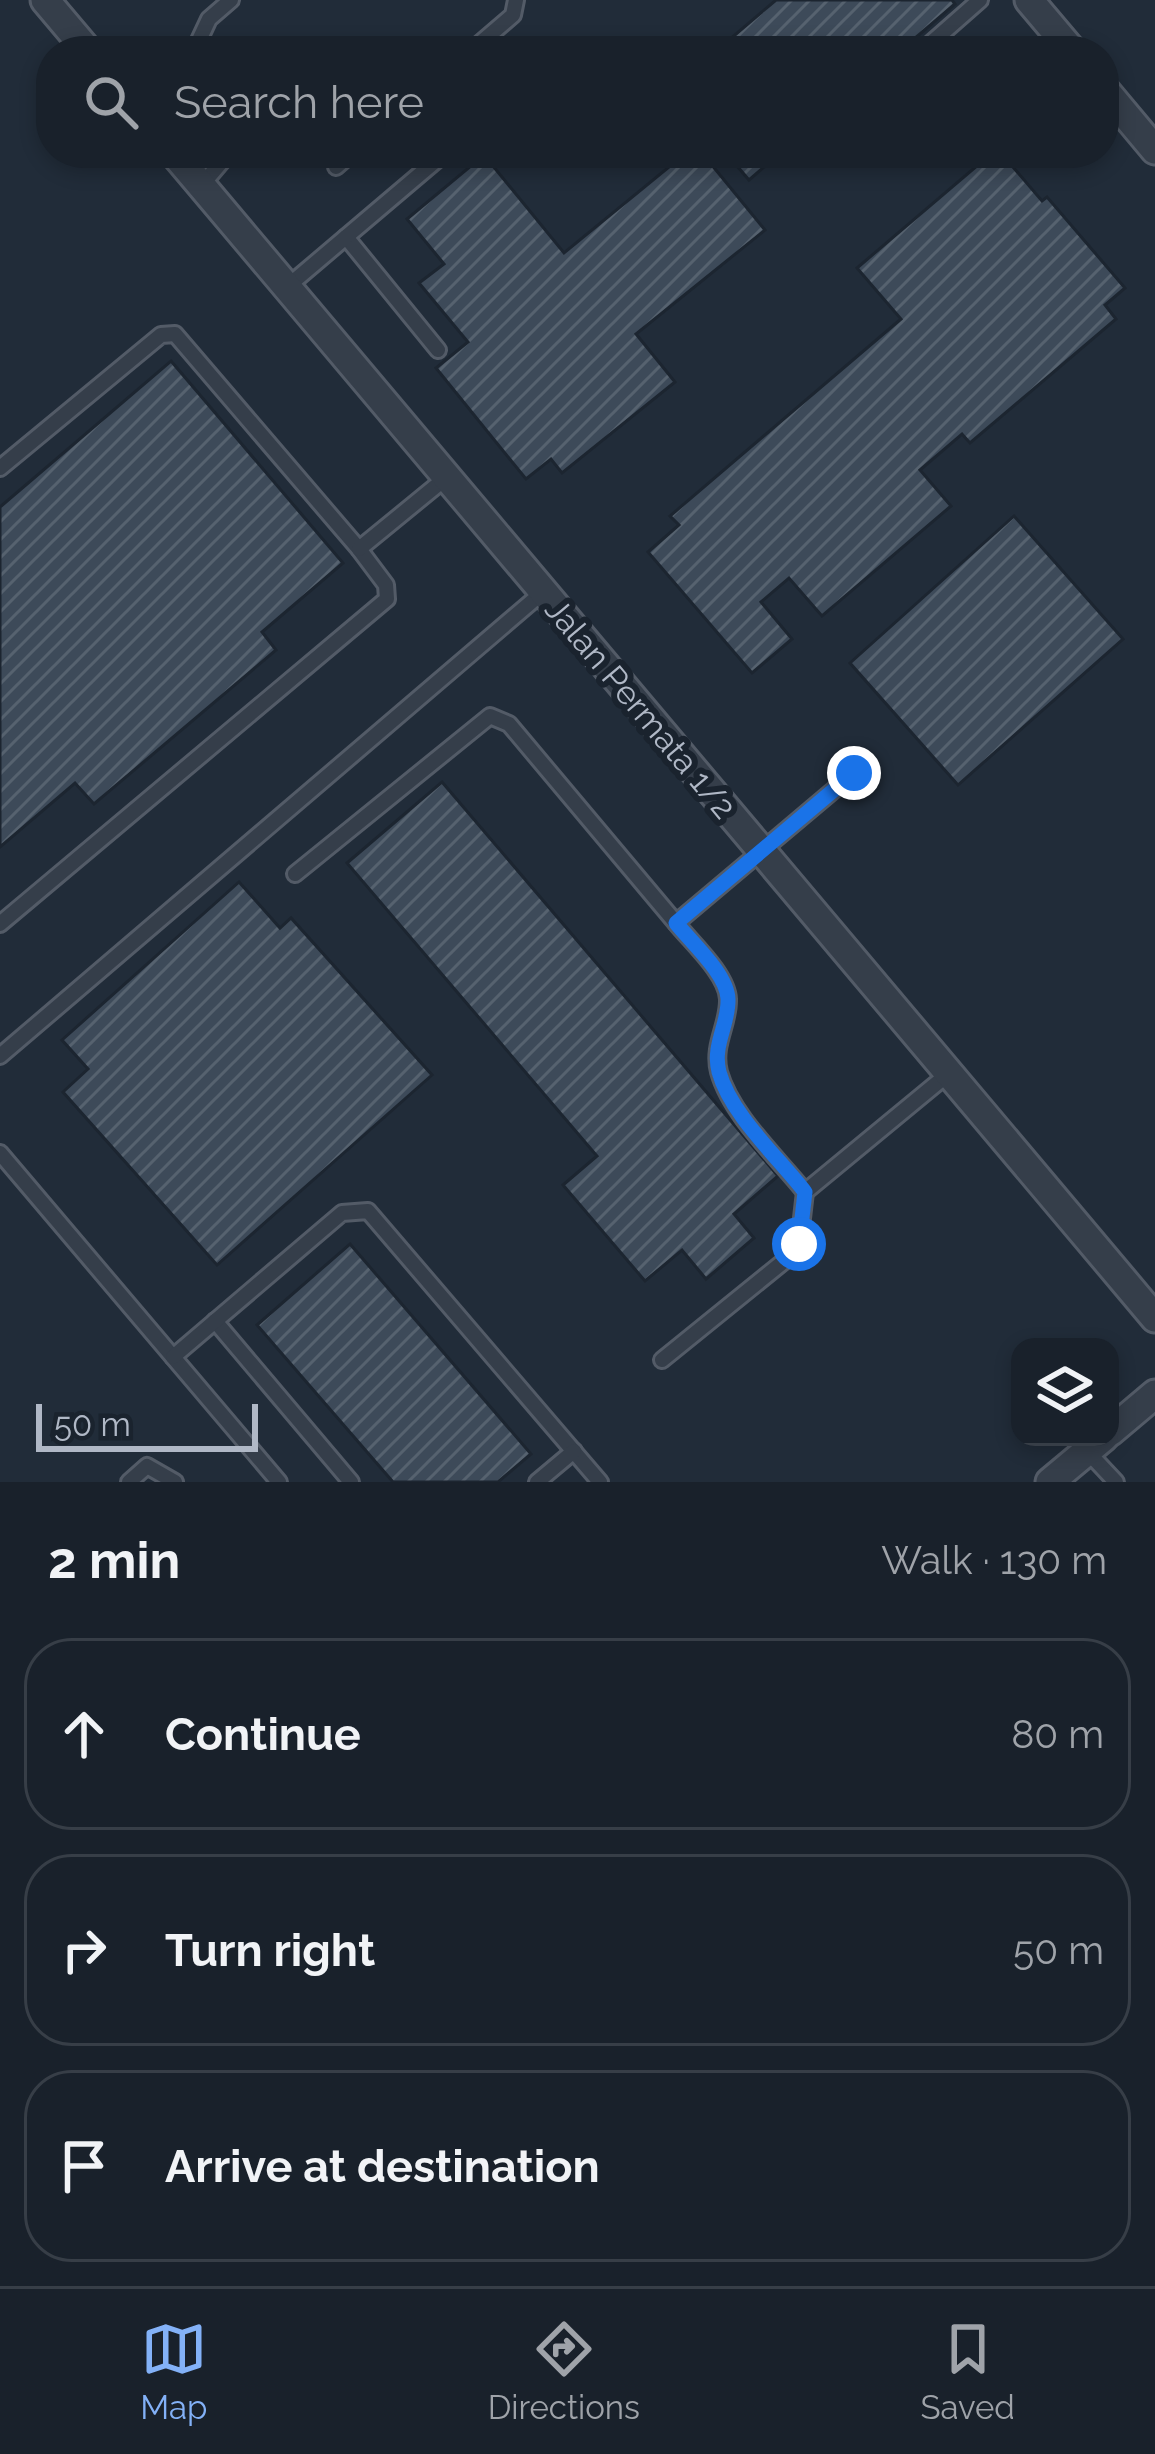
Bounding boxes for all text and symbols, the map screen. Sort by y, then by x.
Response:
search box [36,36,1119,168]
icon: search [78,69,144,135]
text: Search here [174,76,424,129]
street label: Jalan Permata 1/2 [537,590,744,826]
route end [827,746,881,800]
route start [772,1217,826,1271]
map controls [1011,1338,1119,1446]
button: layers [1011,1338,1119,1446]
scale bar [36,1398,258,1451]
text: 50 m [54,1405,131,1444]
text: 2 min [48,1530,180,1590]
text: Walk · 130 m [881,1537,1107,1583]
icon: ahead [51,1701,117,1767]
text: Continue [165,1708,361,1761]
text: 80 m [1011,1711,1104,1757]
icon: right [51,1917,117,1983]
text: Turn right [165,1924,375,1977]
text: 50 m [1013,1927,1104,1973]
icon: arrive [51,2133,117,2199]
text: Arrive at destination [165,2140,600,2193]
tab: Map [140,2316,207,2427]
tab: Directions [488,2316,640,2427]
tab: Saved [920,2316,1015,2427]

